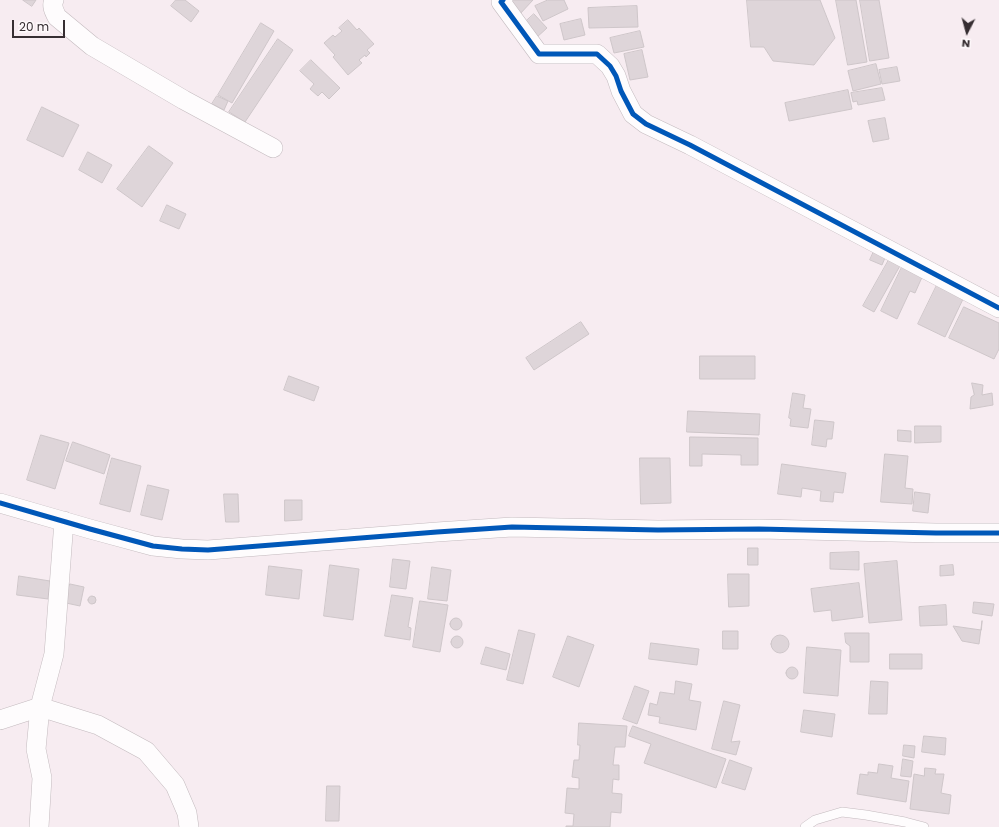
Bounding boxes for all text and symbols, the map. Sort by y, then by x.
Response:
scale bar [14,12,67,38]
north arrow [947,12,987,52]
text: 20 m [19,18,49,35]
text: N [961,36,971,52]

